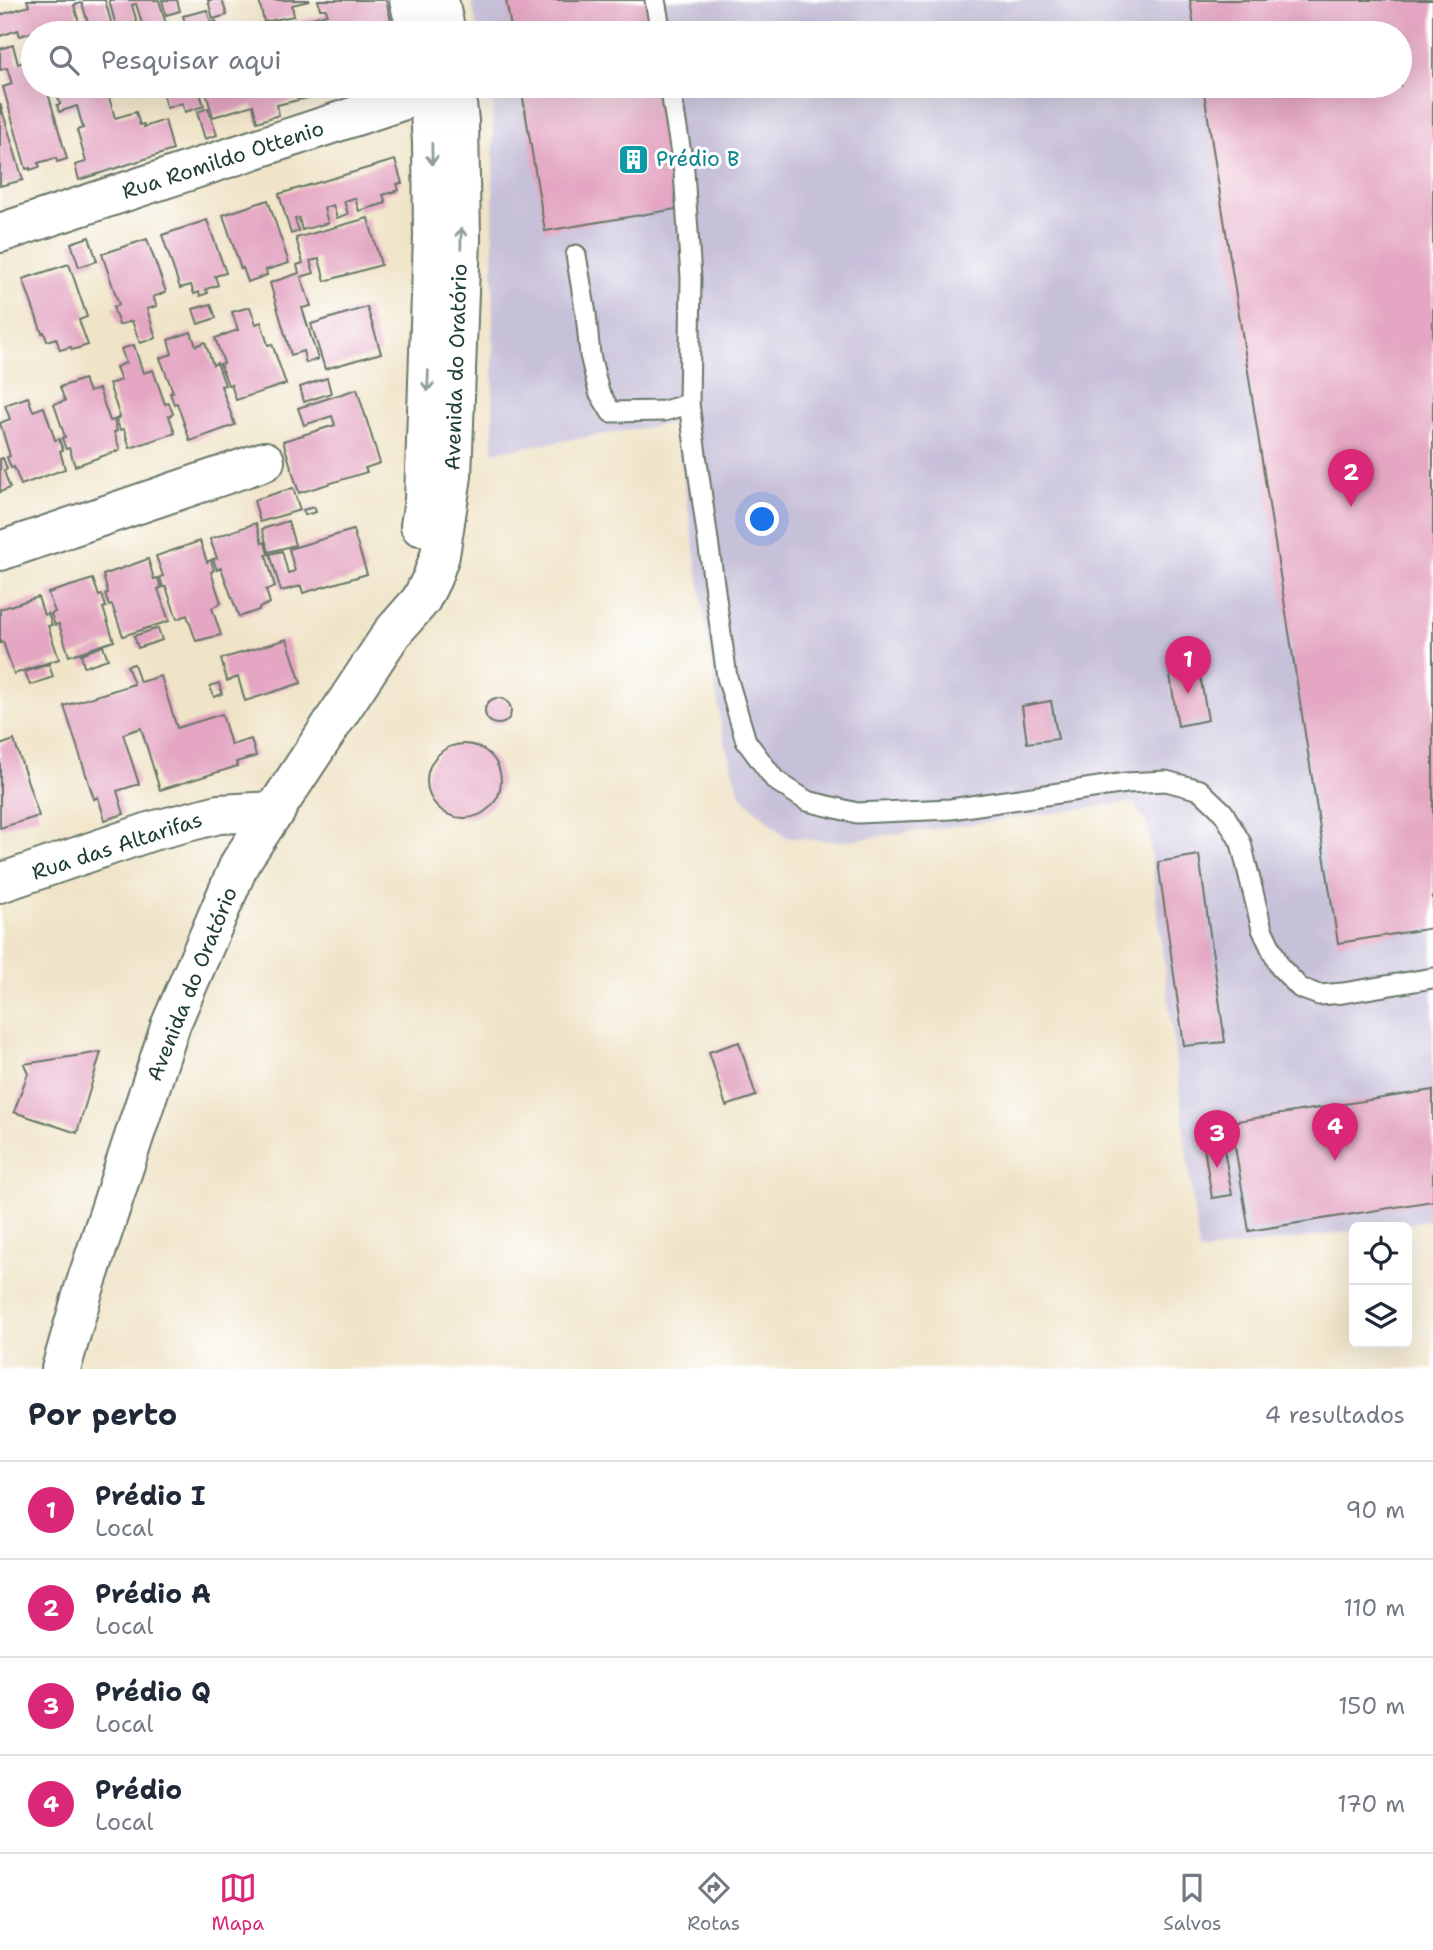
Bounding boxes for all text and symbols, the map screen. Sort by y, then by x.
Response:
search box [21,21,1412,98]
icon: search [45,41,83,79]
text: Pesquisar aqui [101,42,282,77]
street label: Rua Romildo Ottenio [119,114,327,206]
one-way arrow [425,142,439,165]
building icon: Prédio B [616,142,650,176]
place label: Prédio B [656,145,739,173]
one-way arrow [454,226,468,249]
street label: Avenida do Oratório [438,263,474,471]
one-way arrow [421,369,435,392]
pin: 2 [1328,449,1374,507]
your location [745,502,779,536]
pin: 1 [1165,636,1211,694]
street label: Rua das Altarifas [28,805,206,887]
street label: Avenida do Oratório [140,883,244,1085]
pin: 4 [1312,1103,1358,1161]
pin: 3 [1194,1110,1240,1168]
map controls [1349,1222,1412,1348]
button: locate [1349,1222,1412,1285]
button: layers [1349,1285,1412,1348]
text: Por perto [28,1394,177,1435]
text: 4 resultados [1265,1400,1405,1430]
text: Prédio I [95,1478,206,1513]
text: 1 [46,1495,56,1525]
text: 90 m [1345,1495,1405,1525]
text: Local [95,1513,153,1543]
text: Prédio A [95,1576,211,1611]
text: 2 [43,1593,59,1623]
text: 110 m [1343,1593,1405,1623]
text: Local [95,1611,153,1641]
text: Prédio Q [95,1674,211,1709]
text: 3 [43,1691,59,1721]
text: 150 m [1338,1691,1405,1721]
text: Local [95,1709,153,1739]
text: Prédio [95,1772,182,1807]
text: 4 [43,1789,59,1819]
text: 170 m [1337,1789,1405,1819]
text: Local [95,1807,153,1837]
tab: Mapa [212,1869,264,1936]
tab: Rotas [687,1869,740,1936]
tab: Salvos [1163,1869,1221,1936]

